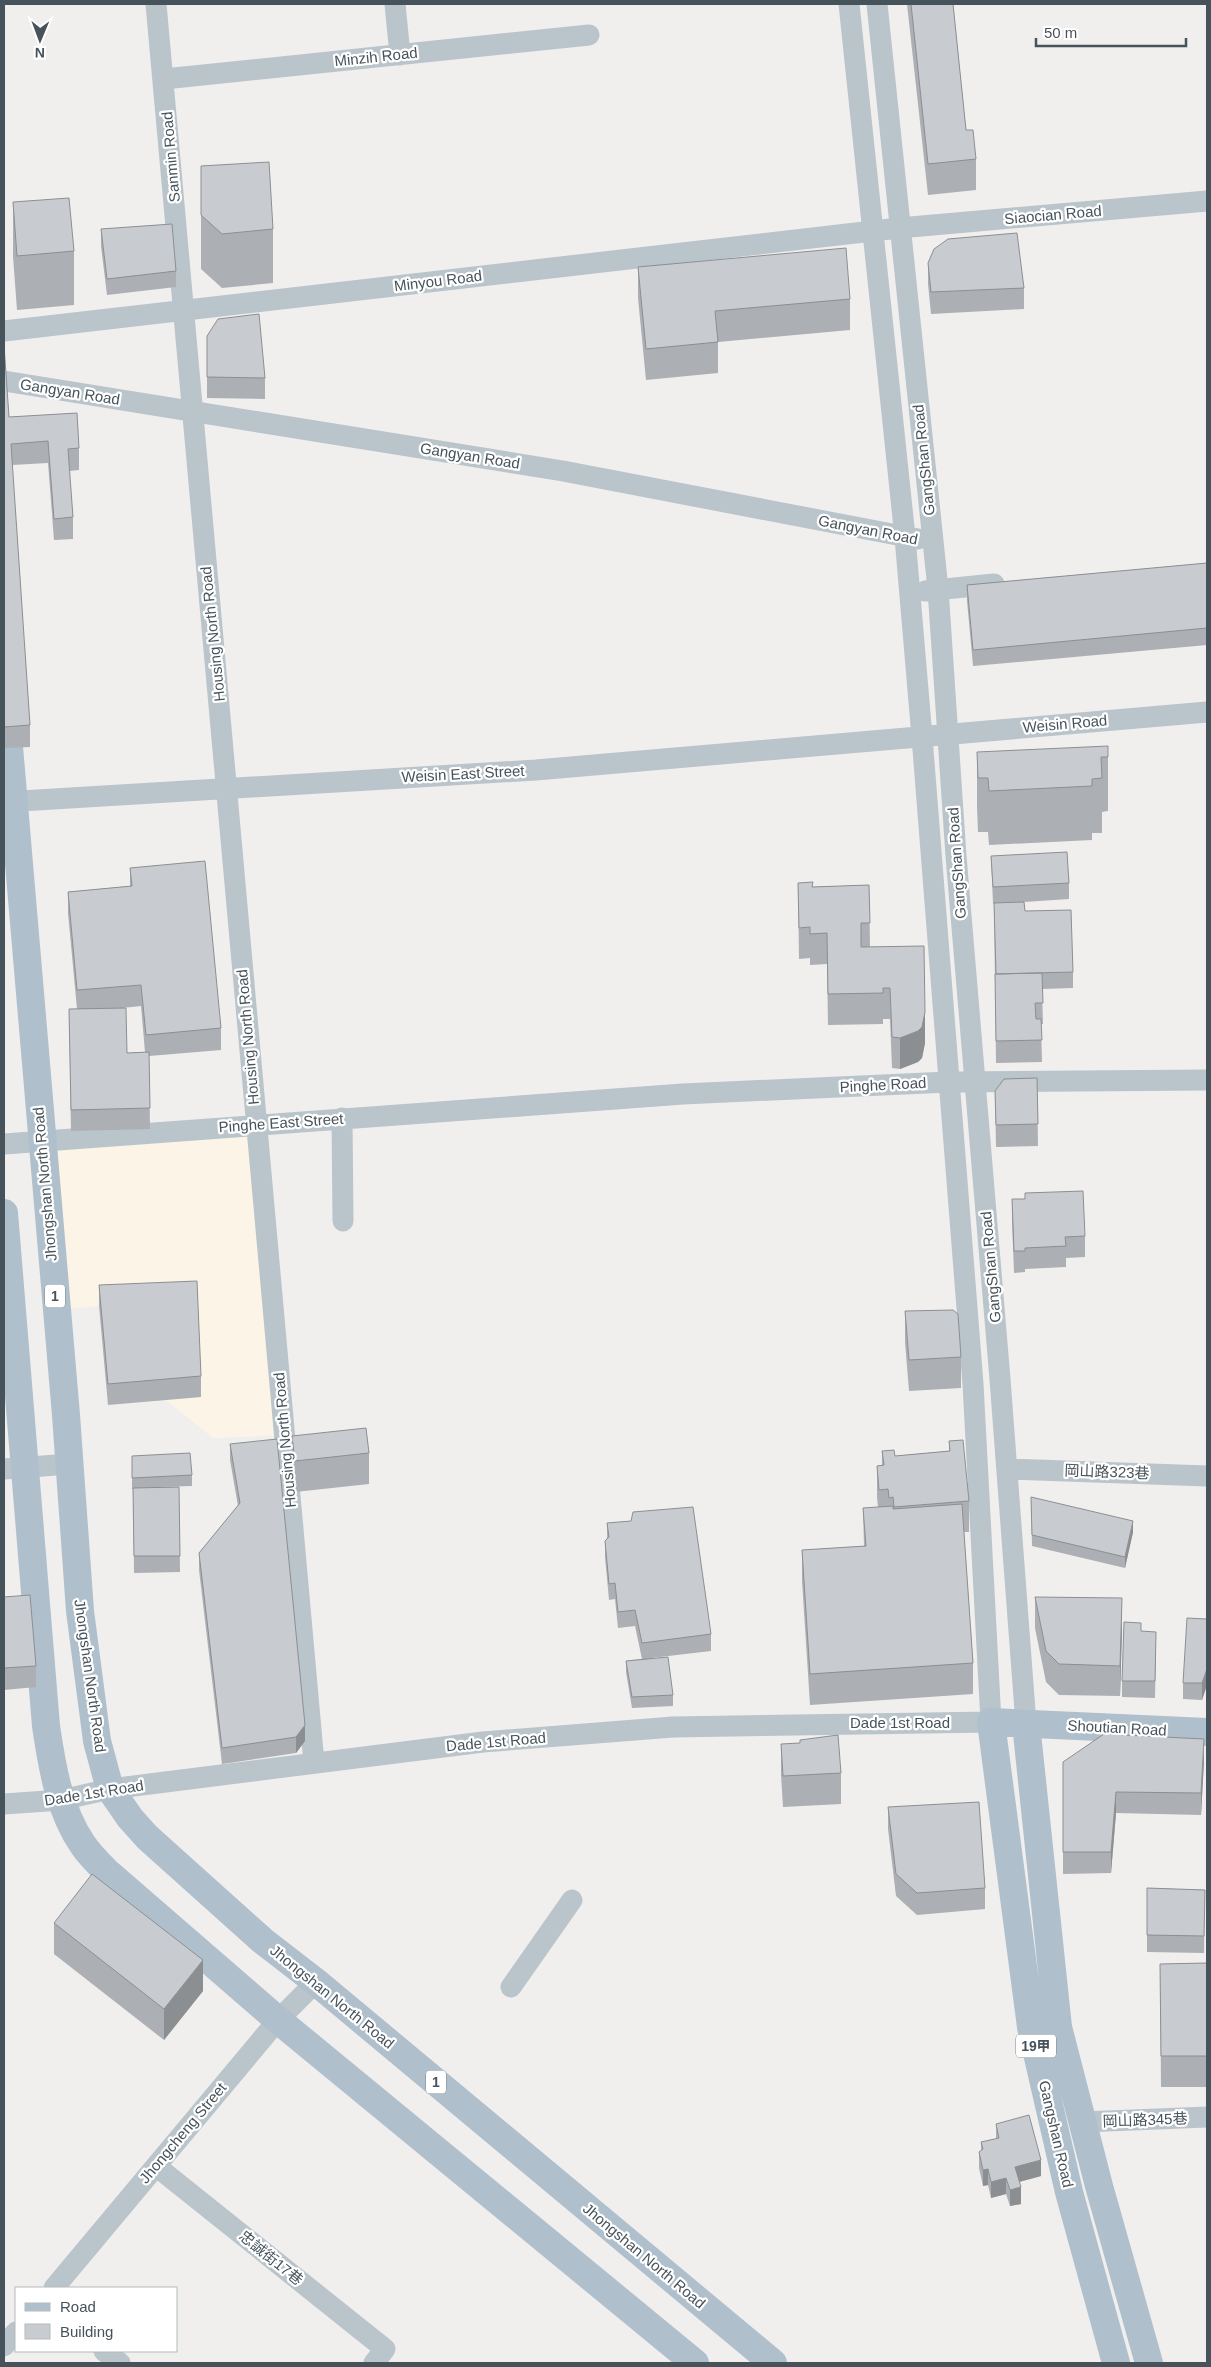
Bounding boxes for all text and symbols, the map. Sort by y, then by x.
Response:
north arrow [15,15,65,65]
scale bar [1036,15,1186,47]
text: 50 m [1044,24,1077,41]
street label: Minzih Road [334,44,418,69]
text: N [35,45,45,61]
street label: Sanmin Road [158,111,183,203]
street label: Siaocian Road [1004,202,1102,227]
street label: Minyou Road [393,267,483,294]
street label: Gangyan Road [19,375,121,408]
street label: GangShan Road [909,404,938,517]
street label: Gangyan Road [419,439,521,472]
street label: Gangyan Road [817,512,919,547]
street label: Housing North Road [197,566,228,703]
street label: Weisin Road [1022,711,1108,736]
street label: Weisin East Street [401,762,526,785]
street label: GangShan Road [944,807,969,919]
street label: Housing North Road [233,969,262,1105]
street label: Pinghe Road [839,1074,927,1095]
street label: Jhongshan North Road [29,1106,60,1262]
street label: Pinghe East Street [218,1110,345,1135]
street label: GangShan Road [977,1211,1004,1323]
road number: 1 [45,1284,65,1308]
street label: Housing North Road [270,1372,299,1508]
street label: 岡山路323巷 [1064,1462,1150,1481]
street label: Jhongshan North Road [71,1598,110,1754]
street label: Dade 1st Road [850,1714,950,1731]
street label: Shoutian Road [1067,1716,1167,1739]
street label: Dade 1st Road [445,1729,547,1754]
street label: Dade 1st Road [43,1776,145,1809]
street label: Jhongshan North Road [267,1941,398,2052]
road number: 19甲 [1016,2034,1056,2058]
road number: 1 [426,2070,446,2094]
street label: Jhongcheng Street [136,2078,230,2186]
street label: Gangshan Road [1036,2079,1077,2189]
street label: 岡山路345巷 [1102,2110,1188,2129]
street label: Jhongshan North Road [580,2200,709,2312]
street label: 忠誠街17巷 [236,2227,306,2288]
legend [15,2287,178,2352]
text: Road [60,2298,96,2315]
text: Building [60,2323,113,2340]

